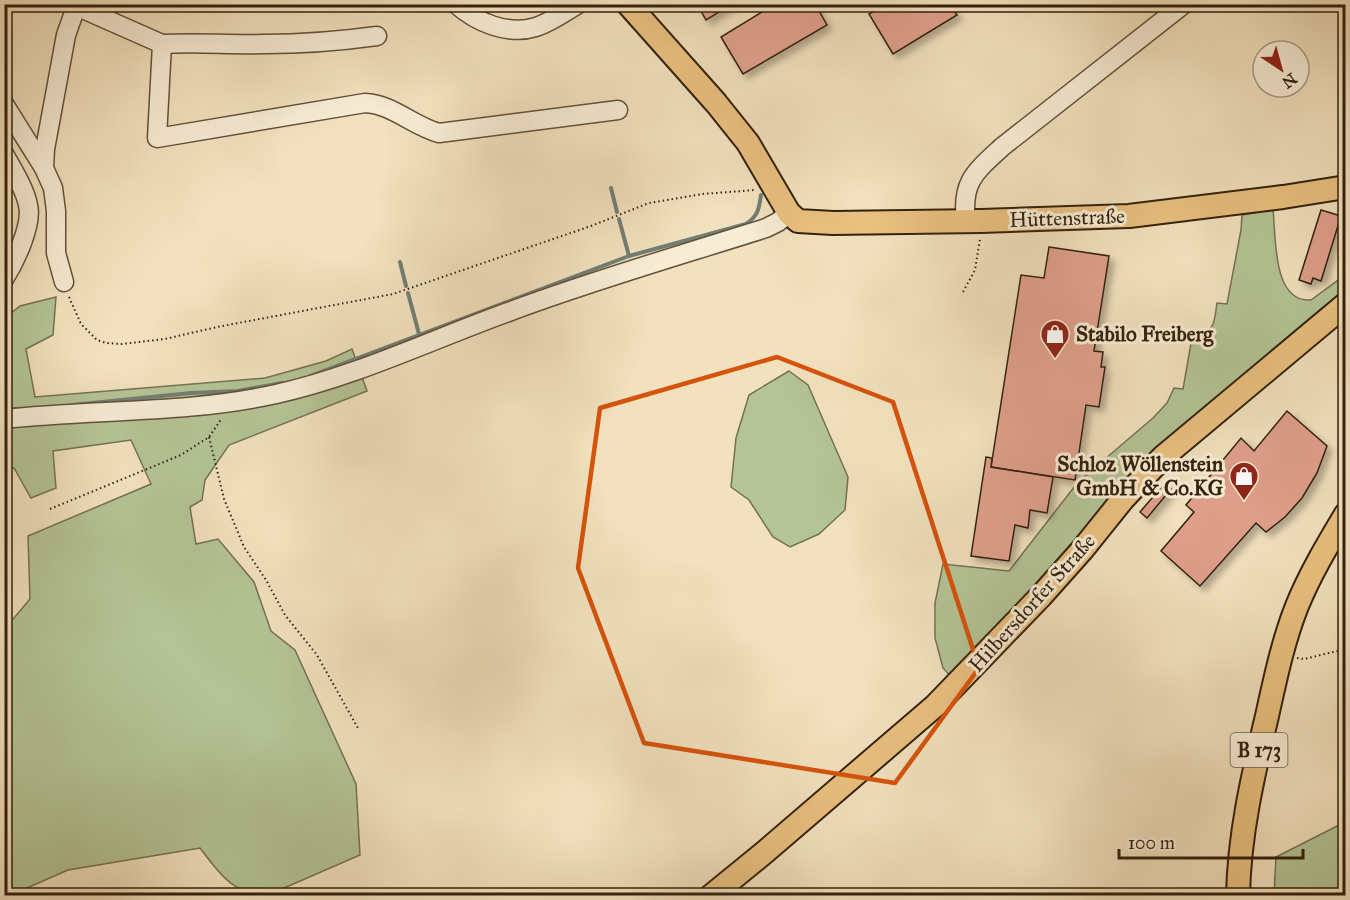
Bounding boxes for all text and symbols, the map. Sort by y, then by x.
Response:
north arrow [1251,39,1311,99]
text: N [1278,69,1301,93]
street label: Hüttenstraße [1009,203,1125,233]
shop icon: Stabilo Freiberg [1039,318,1071,360]
place label: Stabilo Freiberg [1076,321,1214,347]
place label: Schloz Wöllenstein GmbH & Co.KG [1057,451,1224,501]
shop icon: Schloz Wöllenstein GmbH & Co.KG [1228,460,1260,502]
street label: Hilbersdorfer Straße [963,528,1101,678]
road number: B 173 [1230,733,1288,767]
scale bar [1119,822,1304,860]
text: 100 m [1128,832,1175,854]

